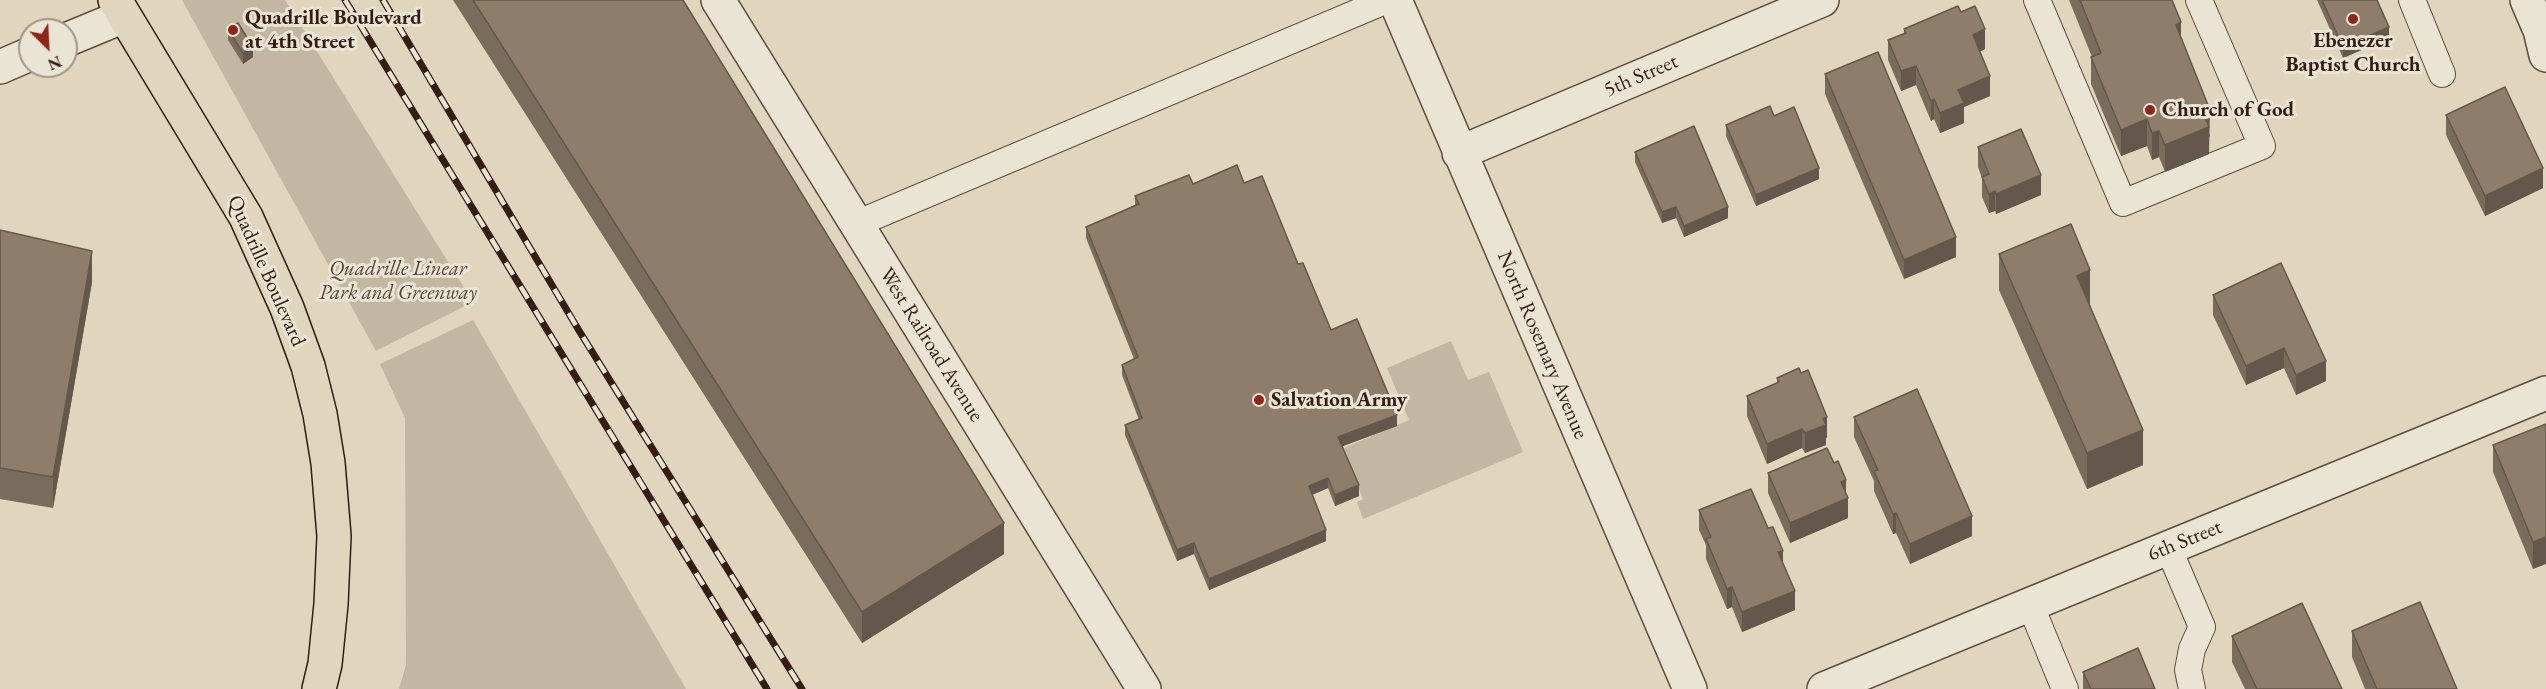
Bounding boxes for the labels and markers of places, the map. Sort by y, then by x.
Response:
place label: Quadrille Boulevard at 4th Street [245,5,422,55]
marker: Ebenezer Baptist Church [2346,12,2360,26]
marker: Quadrille Boulevard at 4th Street [226,23,240,37]
place label: Ebenezer Baptist Church [2285,28,2421,78]
place label: Church of God [2162,97,2294,123]
marker: Church of God [2143,103,2157,117]
place label: Salvation Army [1271,387,1407,413]
marker: Salvation Army [1252,393,1266,407]

